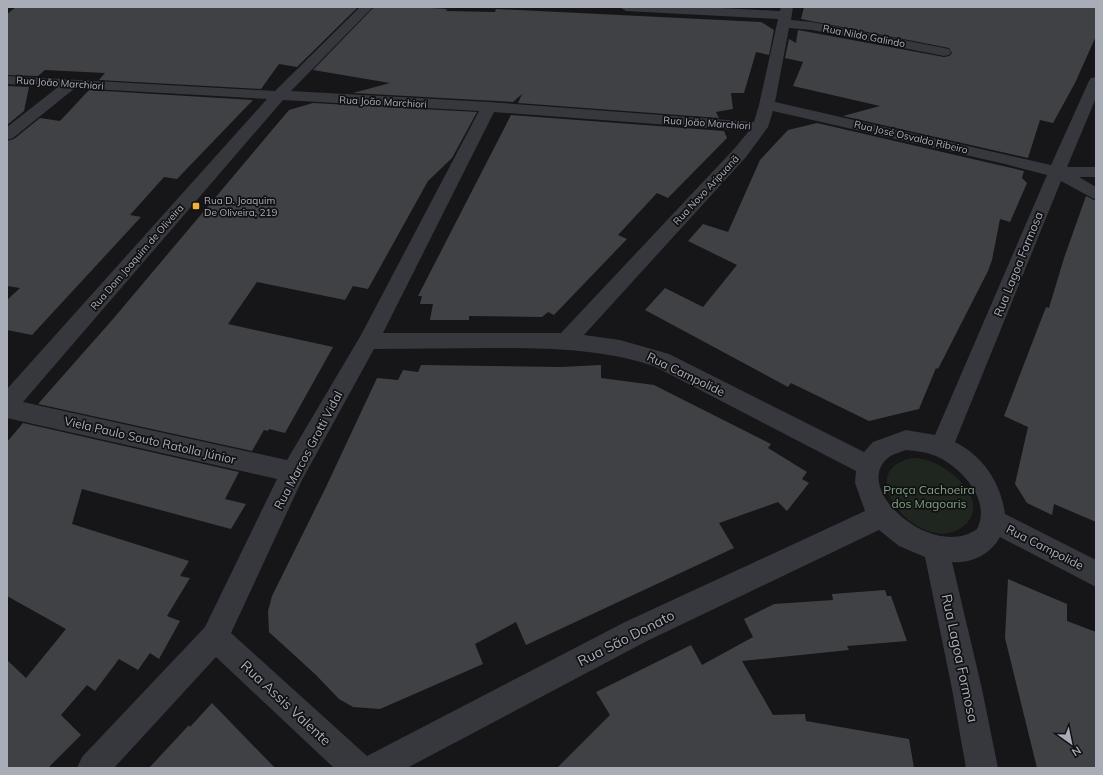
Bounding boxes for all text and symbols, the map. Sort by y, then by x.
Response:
street label: Rua Nildo Galindo [822,22,906,50]
street label: Rua João Marchiori [16,73,104,93]
street label: Rua João Marchiori [339,93,427,111]
street label: Rua João Marchiori [663,113,751,133]
street label: Rua José Osvaldo Ribeiro [853,118,969,156]
street label: Rua Novo Aripuanã [670,152,742,228]
place label: Rua D. Joaquim De Oliveira, 219 [204,194,278,219]
marker: Rua D. Joaquim De Oliveira, 219 [191,201,201,211]
street label: Rua Dom Joaquim de Oliveira [88,202,186,312]
street label: Rua Lagoa Formosa [990,209,1046,319]
street label: Rua Campolide [645,349,727,399]
street label: Rua Marcos Grotti Vidal [270,388,346,512]
street label: Viela Paulo Souto Ratolla Júnior [63,413,238,467]
park label: Praça Cachoeira dos Magoaris [883,482,975,511]
street label: Rua Campolide [1004,521,1086,573]
street label: Rua Lagoa Formosa [938,592,982,724]
street label: Rua São Donato [574,606,678,670]
street label: Rua Assis Valente [237,657,335,749]
north arrow [1051,723,1091,763]
text: N [1069,743,1084,760]

